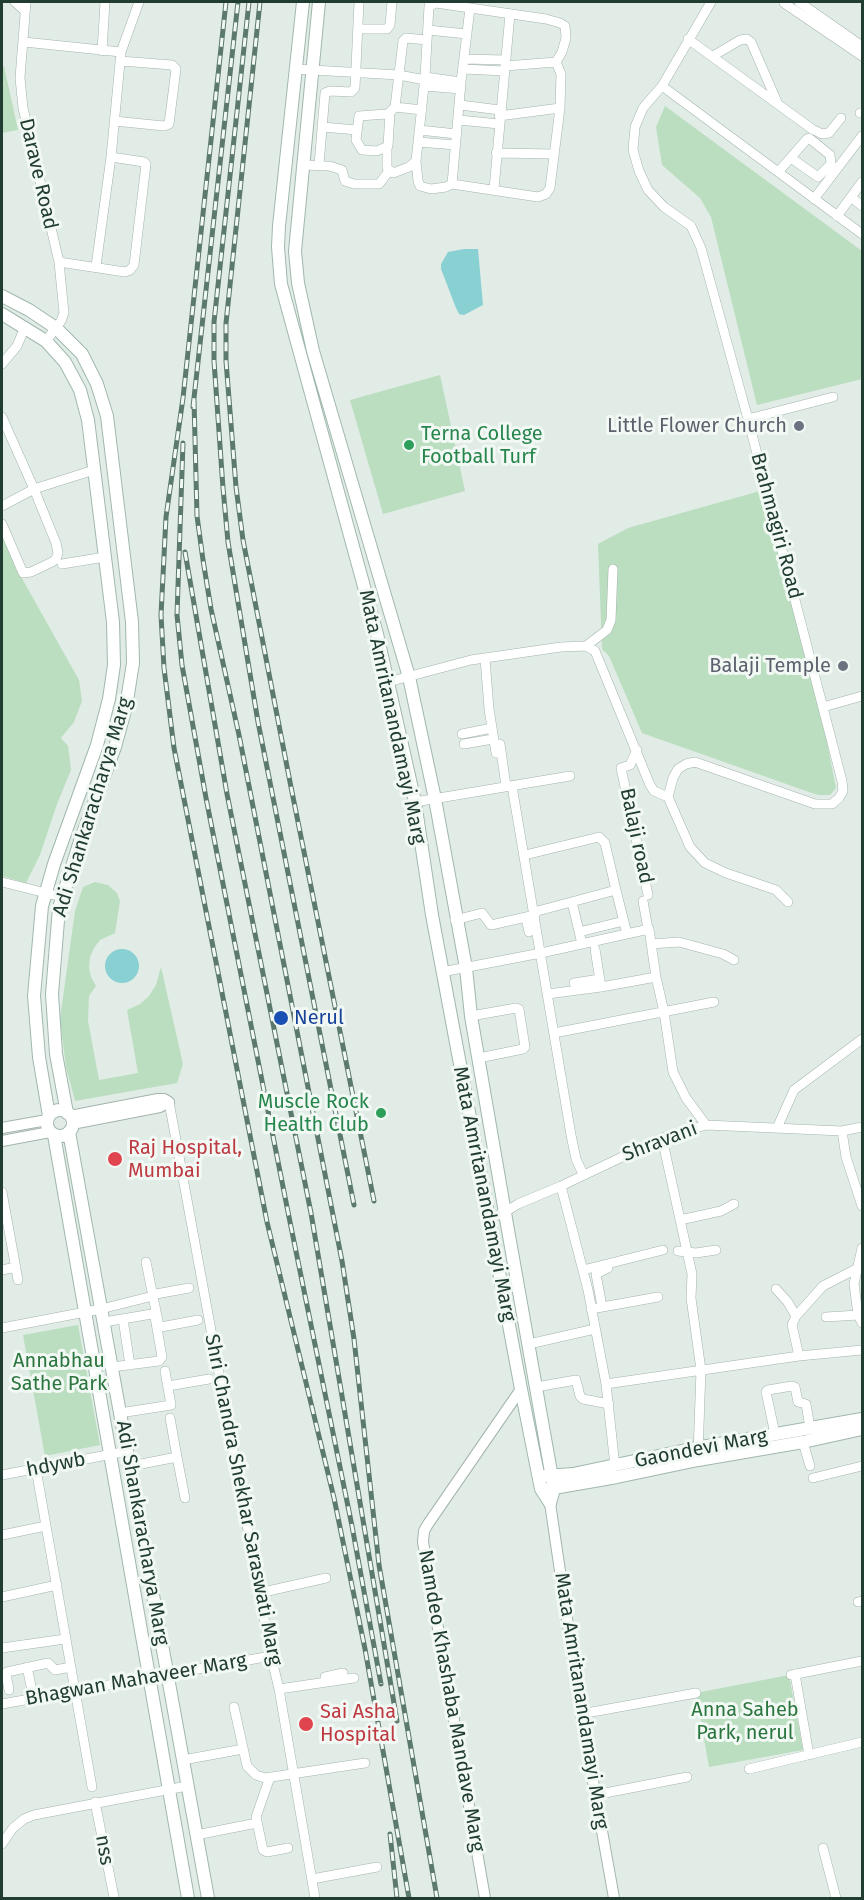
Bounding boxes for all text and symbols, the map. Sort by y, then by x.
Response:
street label: Darave Road [14,116,62,232]
place label: Little Flower Church [607,414,787,438]
marker: Little Flower Church [792,419,806,433]
place label: Terna College Football Turf [421,422,543,469]
marker: Terna College Football Turf [402,438,416,452]
street label: Brahmagiri Road [745,450,807,602]
street label: Mata Amritanandamayi Marg [353,588,431,846]
place label: Balaji Temple [709,654,831,678]
marker: Balaji Temple [836,659,850,673]
street label: Adi Shankaracharya Marg [48,694,138,920]
street label: Balaji road [614,786,658,886]
place label: Nerul [294,1006,344,1030]
marker: Nerul [272,1009,290,1027]
street label: Mata Amritanandamayi Marg [447,1064,521,1324]
place label: Muscle Rock Health Club [258,1090,369,1137]
marker: Muscle Rock Health Club [374,1106,388,1120]
street label: Shravani [619,1117,701,1167]
place label: Raj Hospital, Mumbai [128,1136,242,1183]
marker: Raj Hospital, Mumbai [106,1150,124,1168]
street label: Shri Chandra Shekhar Saraswati Marg [199,1332,287,1668]
park label: Annabhau Sathe Park [11,1349,107,1396]
street label: Adi Shankaracharya Marg [110,1419,174,1647]
street label: Gaondevi Marg [633,1424,769,1474]
street label: hdywb [24,1448,88,1482]
street label: Namdeo Khashaba Mandave Marg [413,1548,489,1854]
street label: Mata Amritanandamayi Marg [549,1571,613,1831]
street label: Bhagwan Mahaveer Marg [23,1649,249,1711]
park label: Anna Saheb Park, nerul [691,1698,799,1745]
place label: Sai Asha Hospital [320,1700,396,1747]
marker: Sai Asha Hospital [297,1715,315,1733]
street label: nss [90,1833,118,1867]

